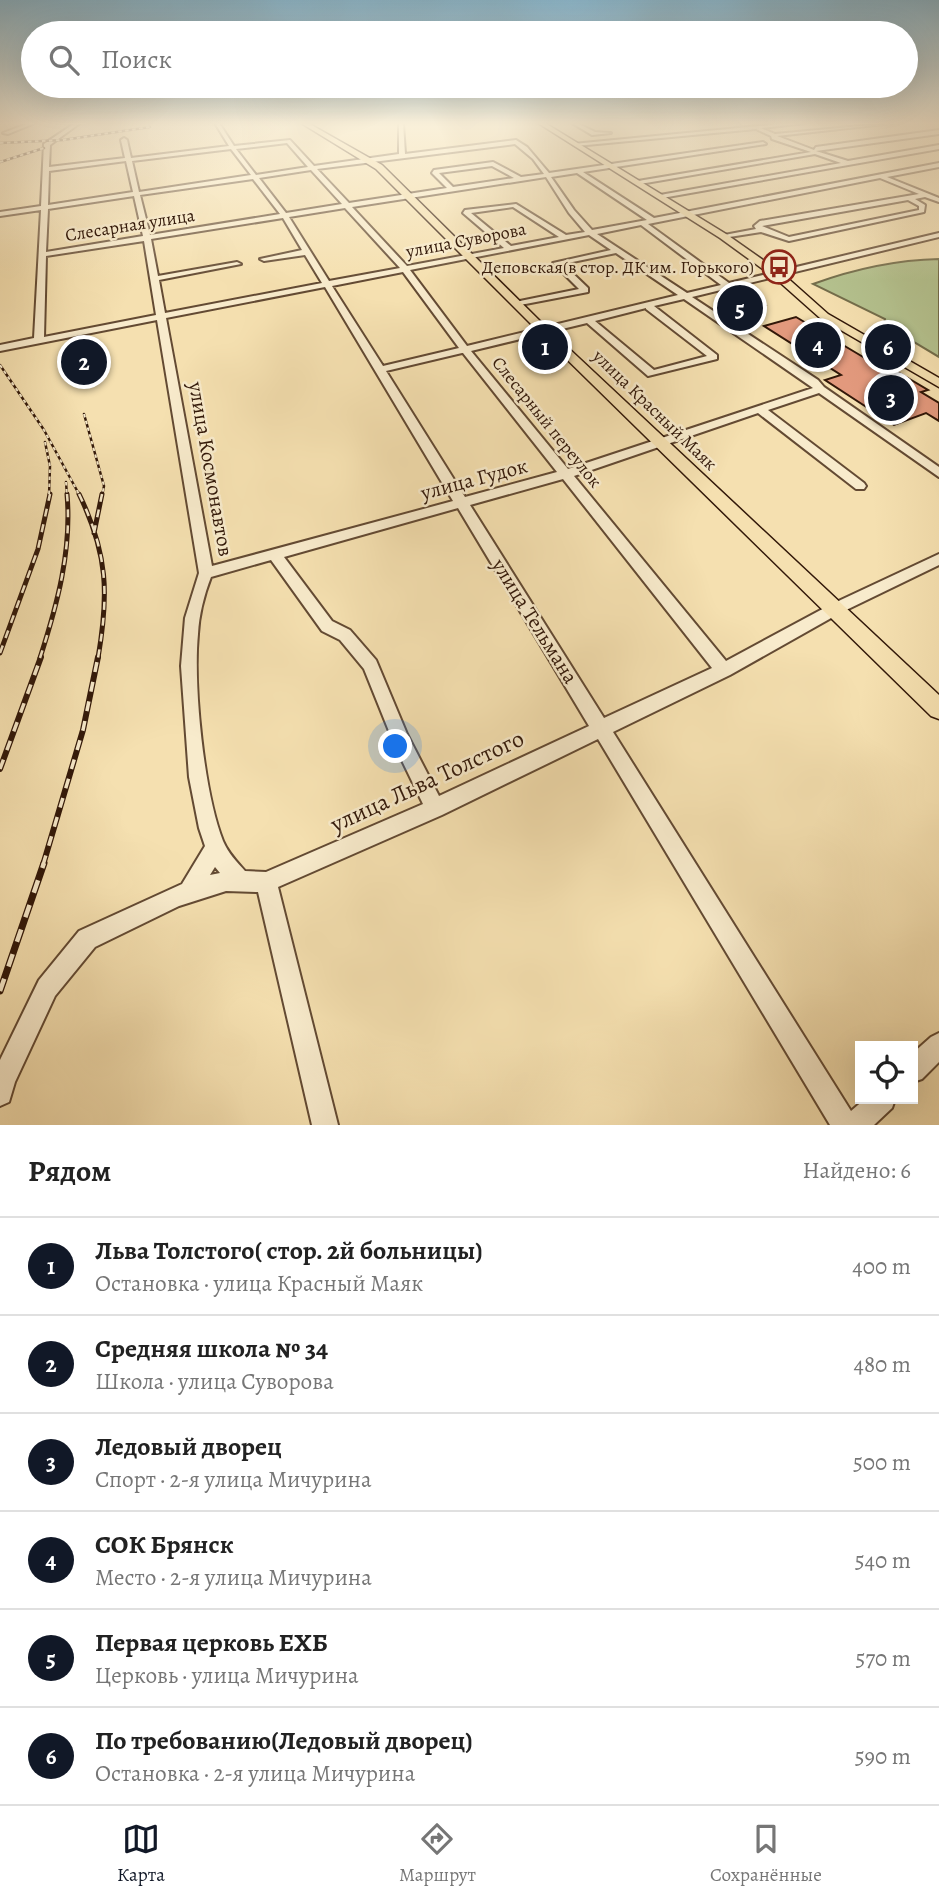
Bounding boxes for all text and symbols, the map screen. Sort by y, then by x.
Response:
search box [21,21,918,98]
icon: search [45,41,83,79]
text: Поиск [101,42,172,77]
street label: Слесарная улица [64,203,197,247]
street label: улица Суворова [403,216,529,264]
bus stop icon: Деповская(в стор. ДК им. Горького) [760,248,798,286]
place label: Деповская(в стор. ДК им. Горького) [482,255,754,279]
pin: 5 [717,282,763,334]
pin: 4 [795,319,841,371]
pin: 1 [522,321,568,373]
pin: 6 [865,321,911,373]
pin: 2 [61,336,107,388]
street label: улица Красный Маяк [587,344,722,476]
street label: Слесарный переулок [487,351,607,493]
pin: 3 [868,372,914,424]
street label: улица Космонавтов [182,379,240,558]
street label: улица Гудок [417,451,531,507]
street label: улица Тельмана [485,552,585,689]
street label: улица Льва Толстого [324,722,529,840]
your location [378,729,412,763]
map controls [855,1041,918,1104]
button: locate [855,1041,918,1104]
text: Рядом [28,1151,111,1191]
text: Найдено: 6 [803,1155,911,1186]
text: Льва Толстого( стор. 2й больницы) [95,1233,483,1268]
text: 1 [47,1251,55,1282]
text: 400 m [852,1251,911,1282]
text: Остановка · улица Красный Маяк [95,1268,423,1299]
text: Средняя школа № 34 [95,1331,328,1366]
text: 2 [45,1349,57,1380]
text: 480 m [853,1349,911,1380]
text: Школа · улица Суворова [95,1366,334,1397]
text: Ледовый дворец [95,1429,282,1464]
text: 3 [46,1447,56,1478]
text: 500 m [853,1447,911,1478]
text: Спорт · 2-я улица Мичурина [95,1464,371,1495]
text: СОК Брянск [95,1527,234,1562]
text: 4 [46,1545,56,1576]
text: 540 m [855,1545,911,1576]
text: Место · 2-я улица Мичурина [95,1562,372,1593]
text: Первая церковь ЕХБ [95,1625,328,1660]
text: 5 [46,1643,56,1674]
text: 570 m [856,1643,911,1674]
text: Церковь · улица Мичурина [95,1660,359,1691]
text: По требованию(Ледовый дворец) [95,1723,473,1758]
text: 6 [46,1741,56,1772]
text: 590 m [855,1741,911,1772]
text: Остановка · 2-я улица Мичурина [95,1758,415,1789]
tab: Карта [117,1820,165,1888]
tab: Маршрут [399,1820,476,1888]
tab: Сохранённые [710,1820,822,1888]

